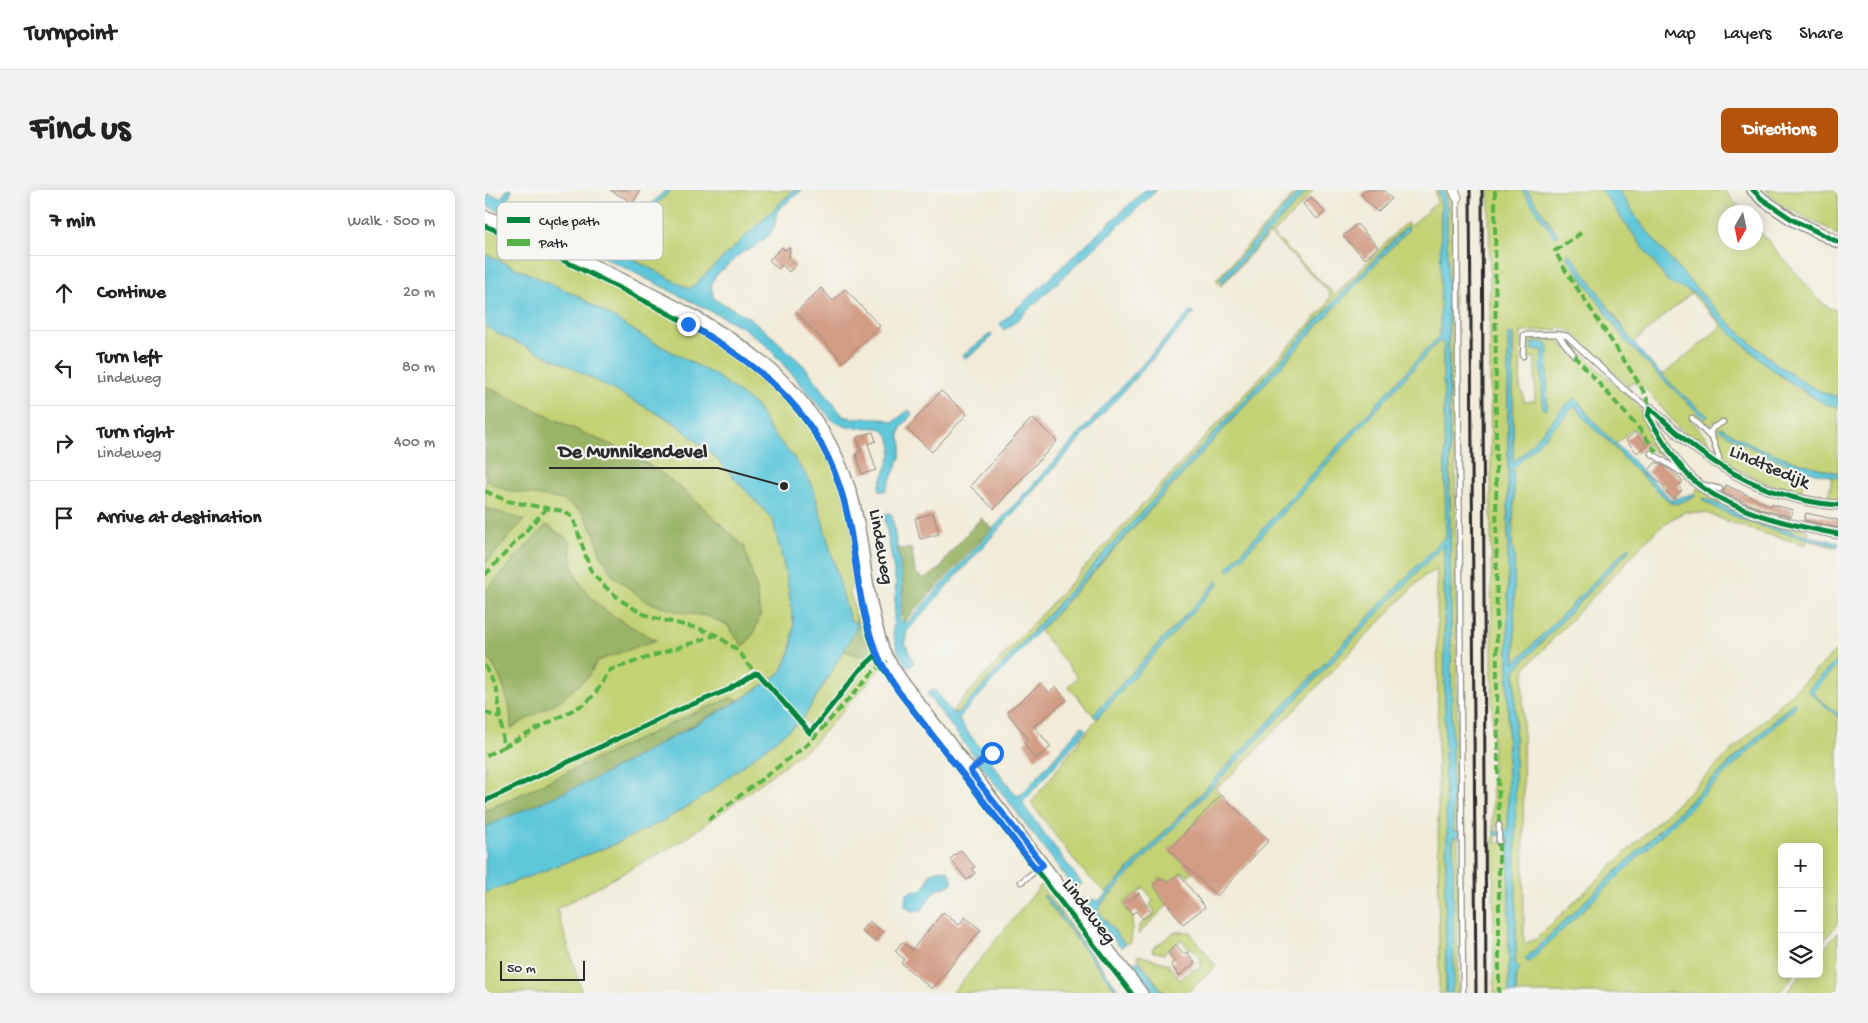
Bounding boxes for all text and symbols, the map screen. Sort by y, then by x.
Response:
text: Turnpoint [25,20,116,49]
text: Map [1664,24,1696,45]
text: Layers [1724,24,1771,45]
text: Share [1799,24,1843,45]
button: Directions [1721,108,1838,153]
text: Find us [30,110,130,151]
legend [497,202,663,260]
north arrow [1718,205,1763,250]
text: 7 min [50,210,95,235]
text: Walk · 500 m [348,213,435,232]
text: Cycle path [539,214,600,231]
text: Path [538,236,568,253]
icon: ahead [50,279,78,307]
text: Continue [97,282,166,305]
text: 20 m [403,284,435,303]
route end [677,313,700,336]
text: Turn left [97,347,161,370]
icon: left [50,354,78,382]
text: 80 m [402,359,435,378]
text: Lindeweg [97,370,161,389]
text: Turn right [97,422,173,445]
icon: right [50,429,78,457]
callout: De Munnikendevel [549,433,718,468]
text: 400 m [394,434,435,453]
street label: Lindtsedijk [1725,441,1814,496]
text: De Munnikendevel [556,442,708,465]
text: Lindeweg [97,445,161,464]
icon: arrive [50,504,78,532]
text: Arrive at destination [97,507,261,530]
street label: Lindeweg [862,507,898,587]
route start [981,742,1004,765]
map controls [1778,843,1823,978]
button: + [1778,843,1823,888]
street label: Lindeweg [1056,875,1120,950]
button: − [1778,888,1823,933]
button: layers [1778,933,1823,978]
scale bar [500,958,585,981]
text: 50 m [507,961,536,978]

